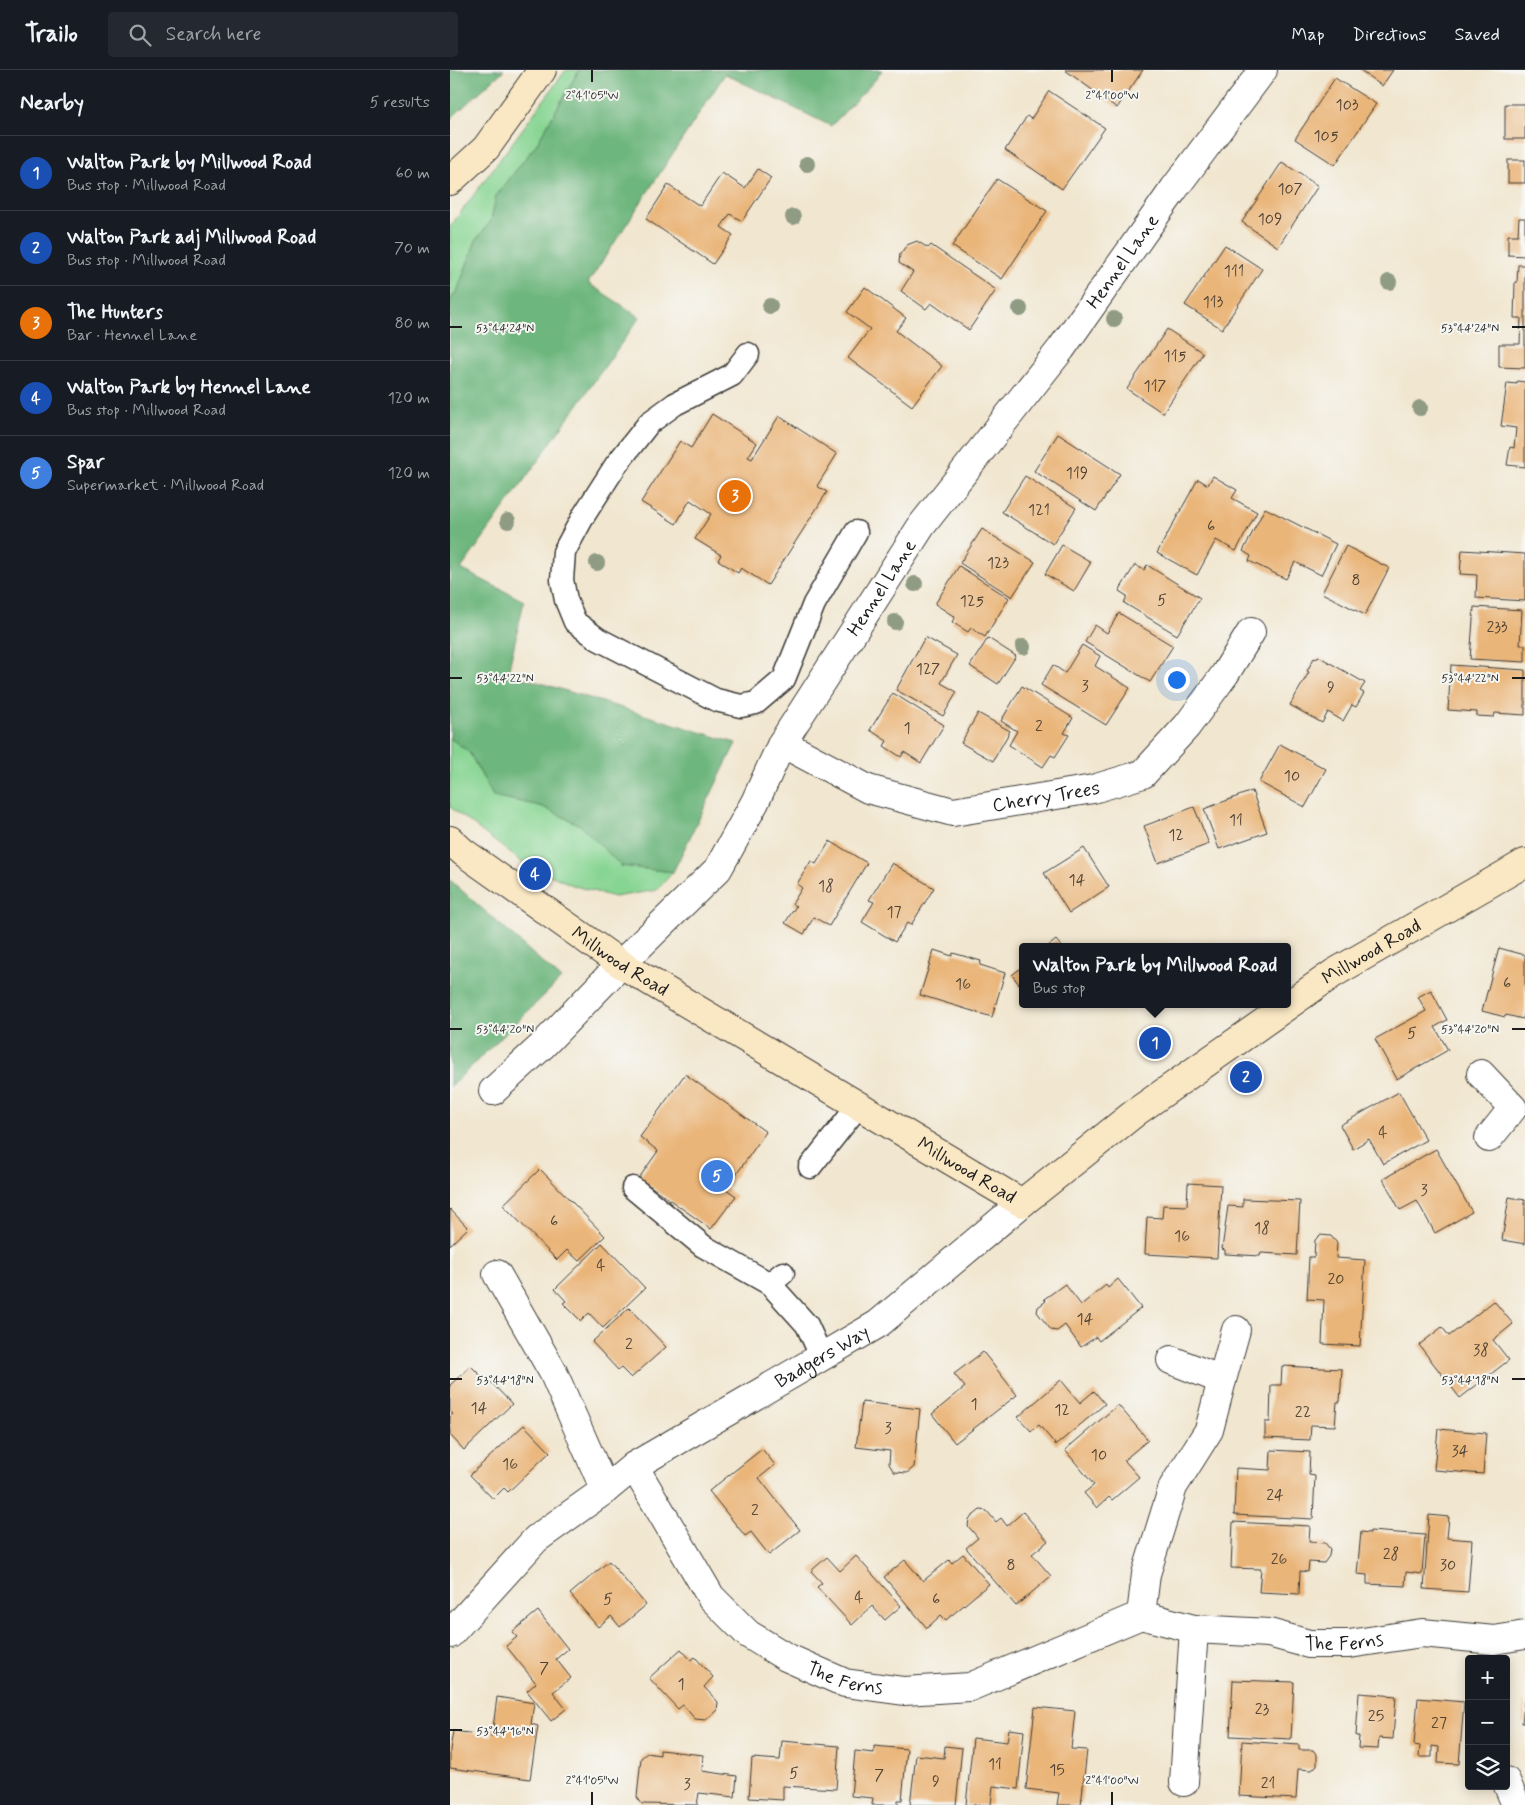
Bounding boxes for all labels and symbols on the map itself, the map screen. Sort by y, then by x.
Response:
text: 2°41'05"W [566,88,619,104]
text: 2°41'00"W [1085,88,1139,104]
house number: 103 [1336,95,1359,116]
house number: 105 [1313,126,1339,147]
house number: 107 [1277,179,1303,200]
street label: Hennel Lane [1081,209,1165,314]
house number: 109 [1258,209,1282,230]
house number: 111 [1224,261,1244,282]
house number: 113 [1203,292,1224,313]
text: 53°44'24"N [476,321,534,337]
text: 53°44'24"N [1441,321,1499,337]
house number: 115 [1164,346,1187,367]
house number: 117 [1144,376,1167,397]
house number: 119 [1066,463,1088,484]
pin: 3 [719,477,751,515]
house number: 121 [1028,500,1050,521]
house number: 6 [1207,516,1215,537]
street label: Hennel Lane [841,535,922,641]
house number: 123 [987,553,1010,574]
house number: 8 [1351,570,1361,591]
house number: 5 [1157,590,1167,611]
house number: 125 [960,591,984,612]
house number: 233 [1486,617,1508,638]
house number: 127 [916,659,940,680]
your location [1164,667,1190,693]
text: 53°44'22"N [476,671,534,687]
text: 53°44'22"N [1441,671,1499,687]
house number: 3 [1081,676,1089,697]
house number: 9 [1327,677,1335,698]
house number: 2 [1035,716,1043,737]
house number: 1 [903,718,911,739]
house number: 10 [1284,766,1300,787]
street label: Cherry Trees [991,775,1103,818]
house number: 11 [1229,810,1243,831]
house number: 12 [1168,825,1184,846]
pin: 4 [519,855,551,893]
house number: 14 [1069,870,1086,891]
house number: 18 [818,876,834,897]
house number: 17 [886,902,902,923]
street label: Millwood Road [1317,913,1426,990]
street label: Millwood Road [567,920,673,1002]
house number: 6 [1503,973,1511,994]
house number: 16 [955,974,971,995]
text: 53°44'20"N [476,1022,534,1038]
text: 53°44'20"N [1441,1022,1499,1038]
house number: 5 [1407,1023,1417,1044]
pin: 1 [1139,1024,1171,1062]
pin: 2 [1230,1058,1262,1096]
house number: 4 [1378,1122,1388,1143]
street label: Millwood Road [913,1131,1021,1209]
pin: 5 [701,1157,733,1195]
house number: 3 [1420,1180,1428,1201]
house number: 6 [550,1211,558,1232]
house number: 18 [1254,1218,1270,1239]
house number: 16 [1174,1226,1190,1247]
house number: 4 [596,1255,606,1276]
house number: 20 [1328,1269,1345,1290]
house number: 14 [1077,1309,1094,1330]
street label: Badgers Way [770,1319,874,1394]
house number: 2 [625,1334,633,1355]
house number: 38 [1473,1340,1489,1361]
text: 53°44'18"N [476,1373,534,1389]
text: 53°44'18"N [1441,1373,1499,1389]
house number: 1 [970,1394,978,1415]
house number: 14 [471,1398,488,1419]
house number: 12 [1054,1400,1070,1421]
house number: 22 [1295,1402,1311,1423]
house number: 3 [884,1418,892,1439]
house number: 34 [1452,1441,1469,1462]
house number: 10 [1091,1445,1107,1466]
house number: 16 [502,1454,518,1475]
house number: 24 [1266,1485,1284,1506]
house number: 2 [751,1500,759,1521]
house number: 28 [1383,1544,1399,1565]
house number: 26 [1271,1549,1287,1570]
house number: 8 [1006,1555,1016,1576]
house number: 30 [1440,1555,1456,1576]
house number: 4 [854,1587,864,1608]
house number: 5 [603,1589,613,1610]
house number: 6 [932,1589,940,1610]
street label: The Ferns [1305,1626,1385,1657]
street label: The Ferns [803,1655,885,1701]
house number: 7 [539,1658,549,1679]
house number: 1 [677,1674,685,1695]
house number: 23 [1255,1699,1270,1720]
house number: 25 [1368,1706,1384,1727]
house number: 27 [1431,1713,1447,1734]
text: 53°44'16"N [476,1724,534,1740]
house number: 11 [988,1754,1002,1775]
house number: 15 [1049,1760,1065,1781]
house number: 5 [789,1763,799,1784]
house number: 7 [874,1765,884,1786]
house number: 9 [932,1771,940,1792]
text: 2°41'05"W [566,1773,619,1789]
text: 2°41'00"W [1085,1773,1139,1789]
house number: 21 [1261,1773,1275,1794]
house number: 3 [683,1774,691,1795]

